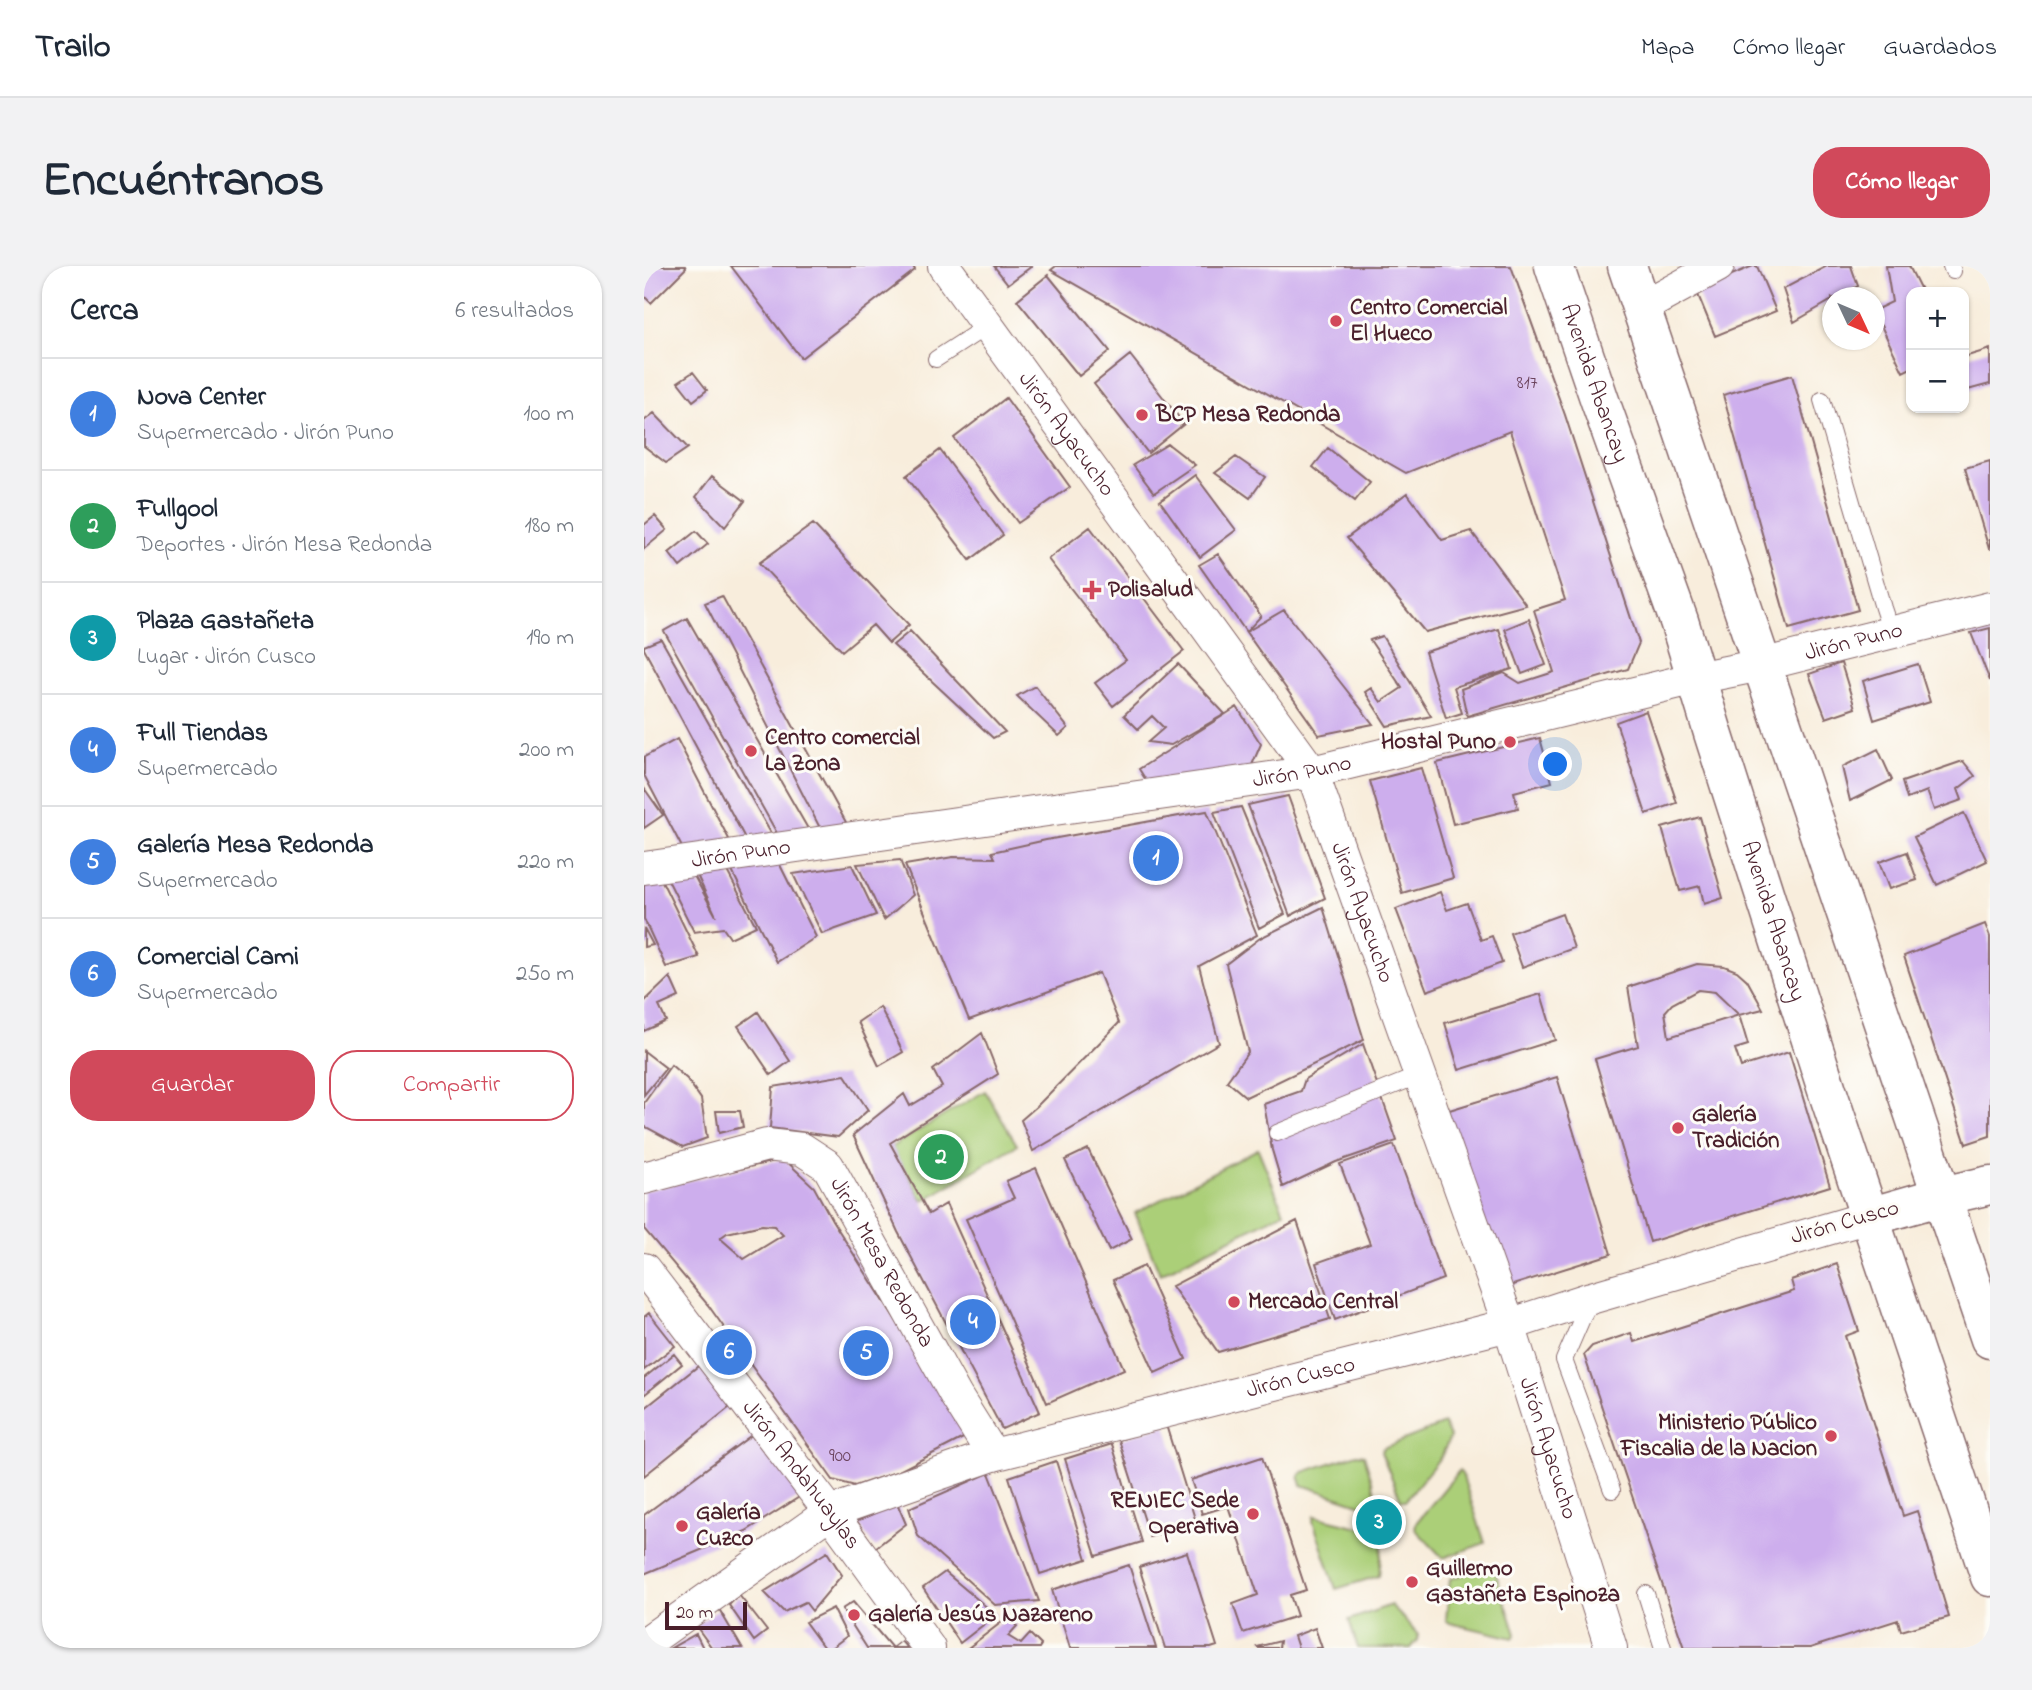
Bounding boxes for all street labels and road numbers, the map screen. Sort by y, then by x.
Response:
street label: Avenida Abancay [1552,299,1637,468]
street label: Jirón Ayacucho [1010,365,1123,504]
street label: Jirón Puno [1801,614,1906,670]
street label: Jirón Puno [1250,746,1355,797]
street label: Jirón Puno [689,831,793,877]
street label: Avenida Abancay [1732,837,1814,1006]
street label: Jirón Ayacucho [1322,838,1402,988]
street label: Jirón Mesa Redonda [821,1171,942,1354]
street label: Jirón Cusco [1787,1192,1903,1254]
street label: Jirón Cusco [1243,1348,1359,1407]
street label: Jirón Ayacucho [1510,1373,1586,1524]
street label: Jirón Andahuaylas [734,1393,869,1556]

